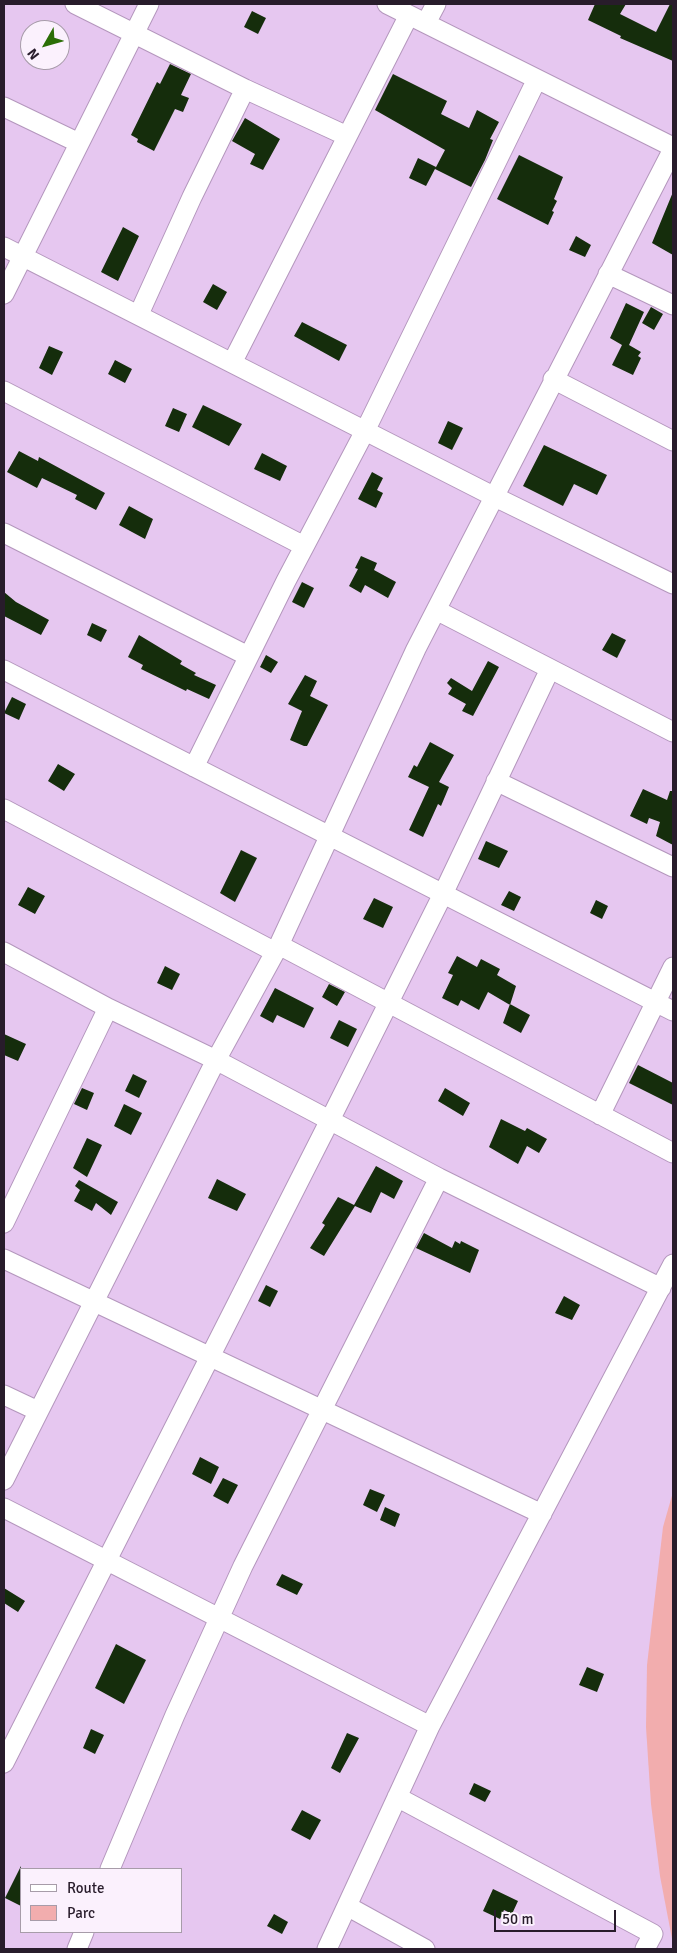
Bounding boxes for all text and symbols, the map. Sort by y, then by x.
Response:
north arrow [20,20,70,70]
text: N [24,45,43,63]
legend [20,1868,182,1933]
text: Route [67,1879,104,1897]
scale bar [497,1900,620,1932]
text: Parc [67,1904,95,1922]
text: 50 m [502,1910,533,1928]

